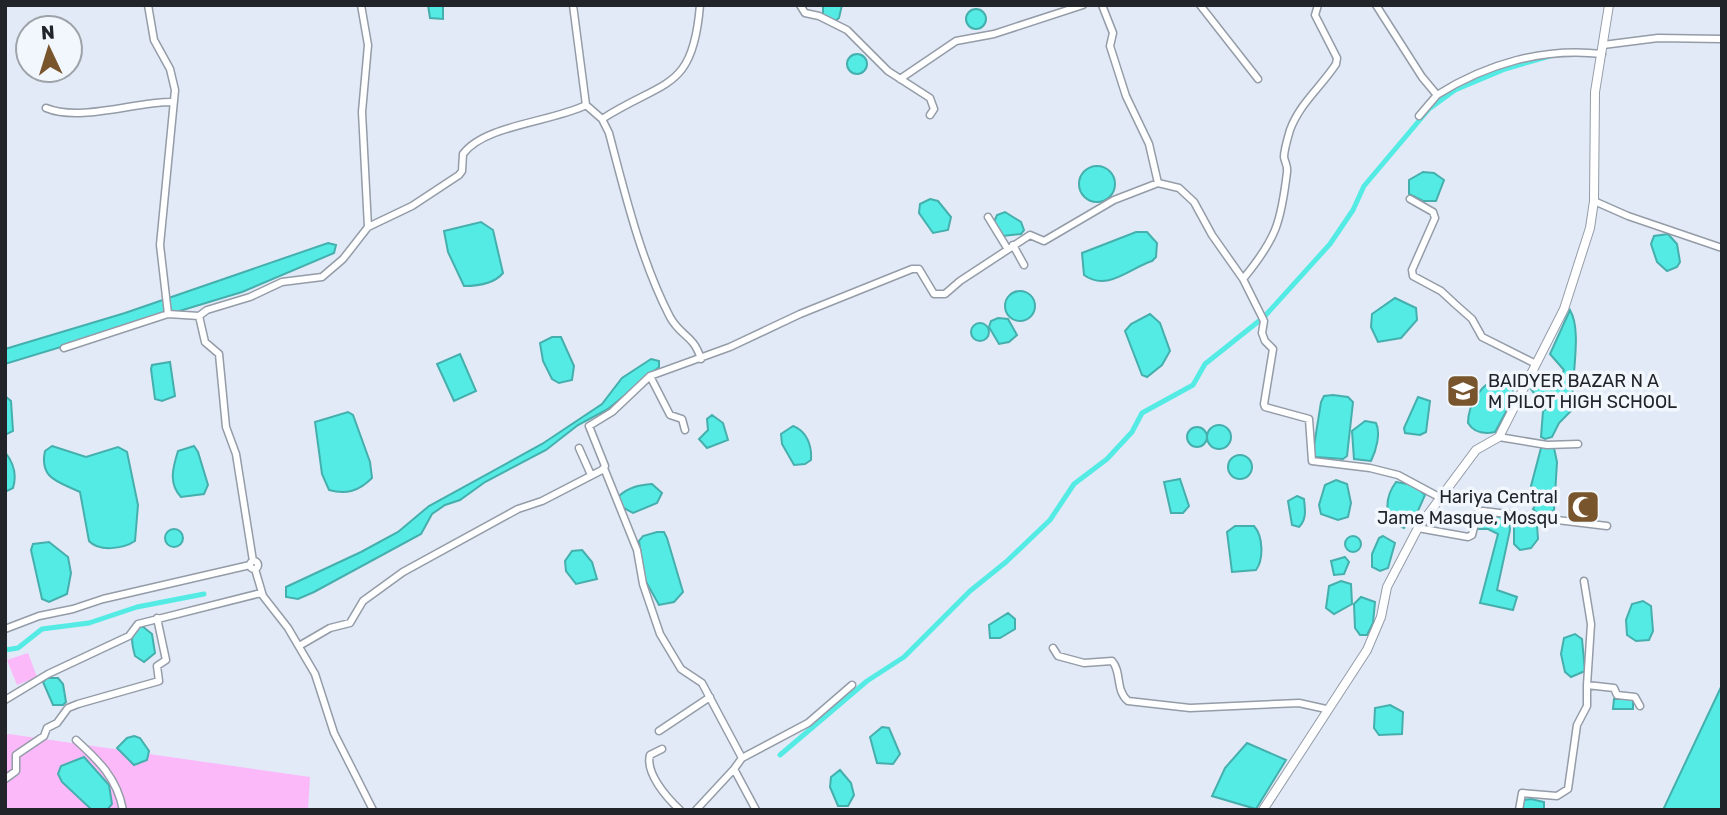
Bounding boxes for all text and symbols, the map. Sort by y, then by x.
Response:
north arrow [14,14,84,84]
text: N [40,21,55,44]
place label: BAIDYER BAZAR N A M PILOT HIGH SCHOOL [1488,370,1677,413]
school or university icon: BAIDYER BAZAR N A M PILOT HIGH SCHOOL [1444,372,1482,410]
place label: Hariya Central Jame Masque, Mosqu [1377,486,1558,529]
mosque icon: Hariya Central Jame Masque, Mosqu [1564,488,1602,526]

